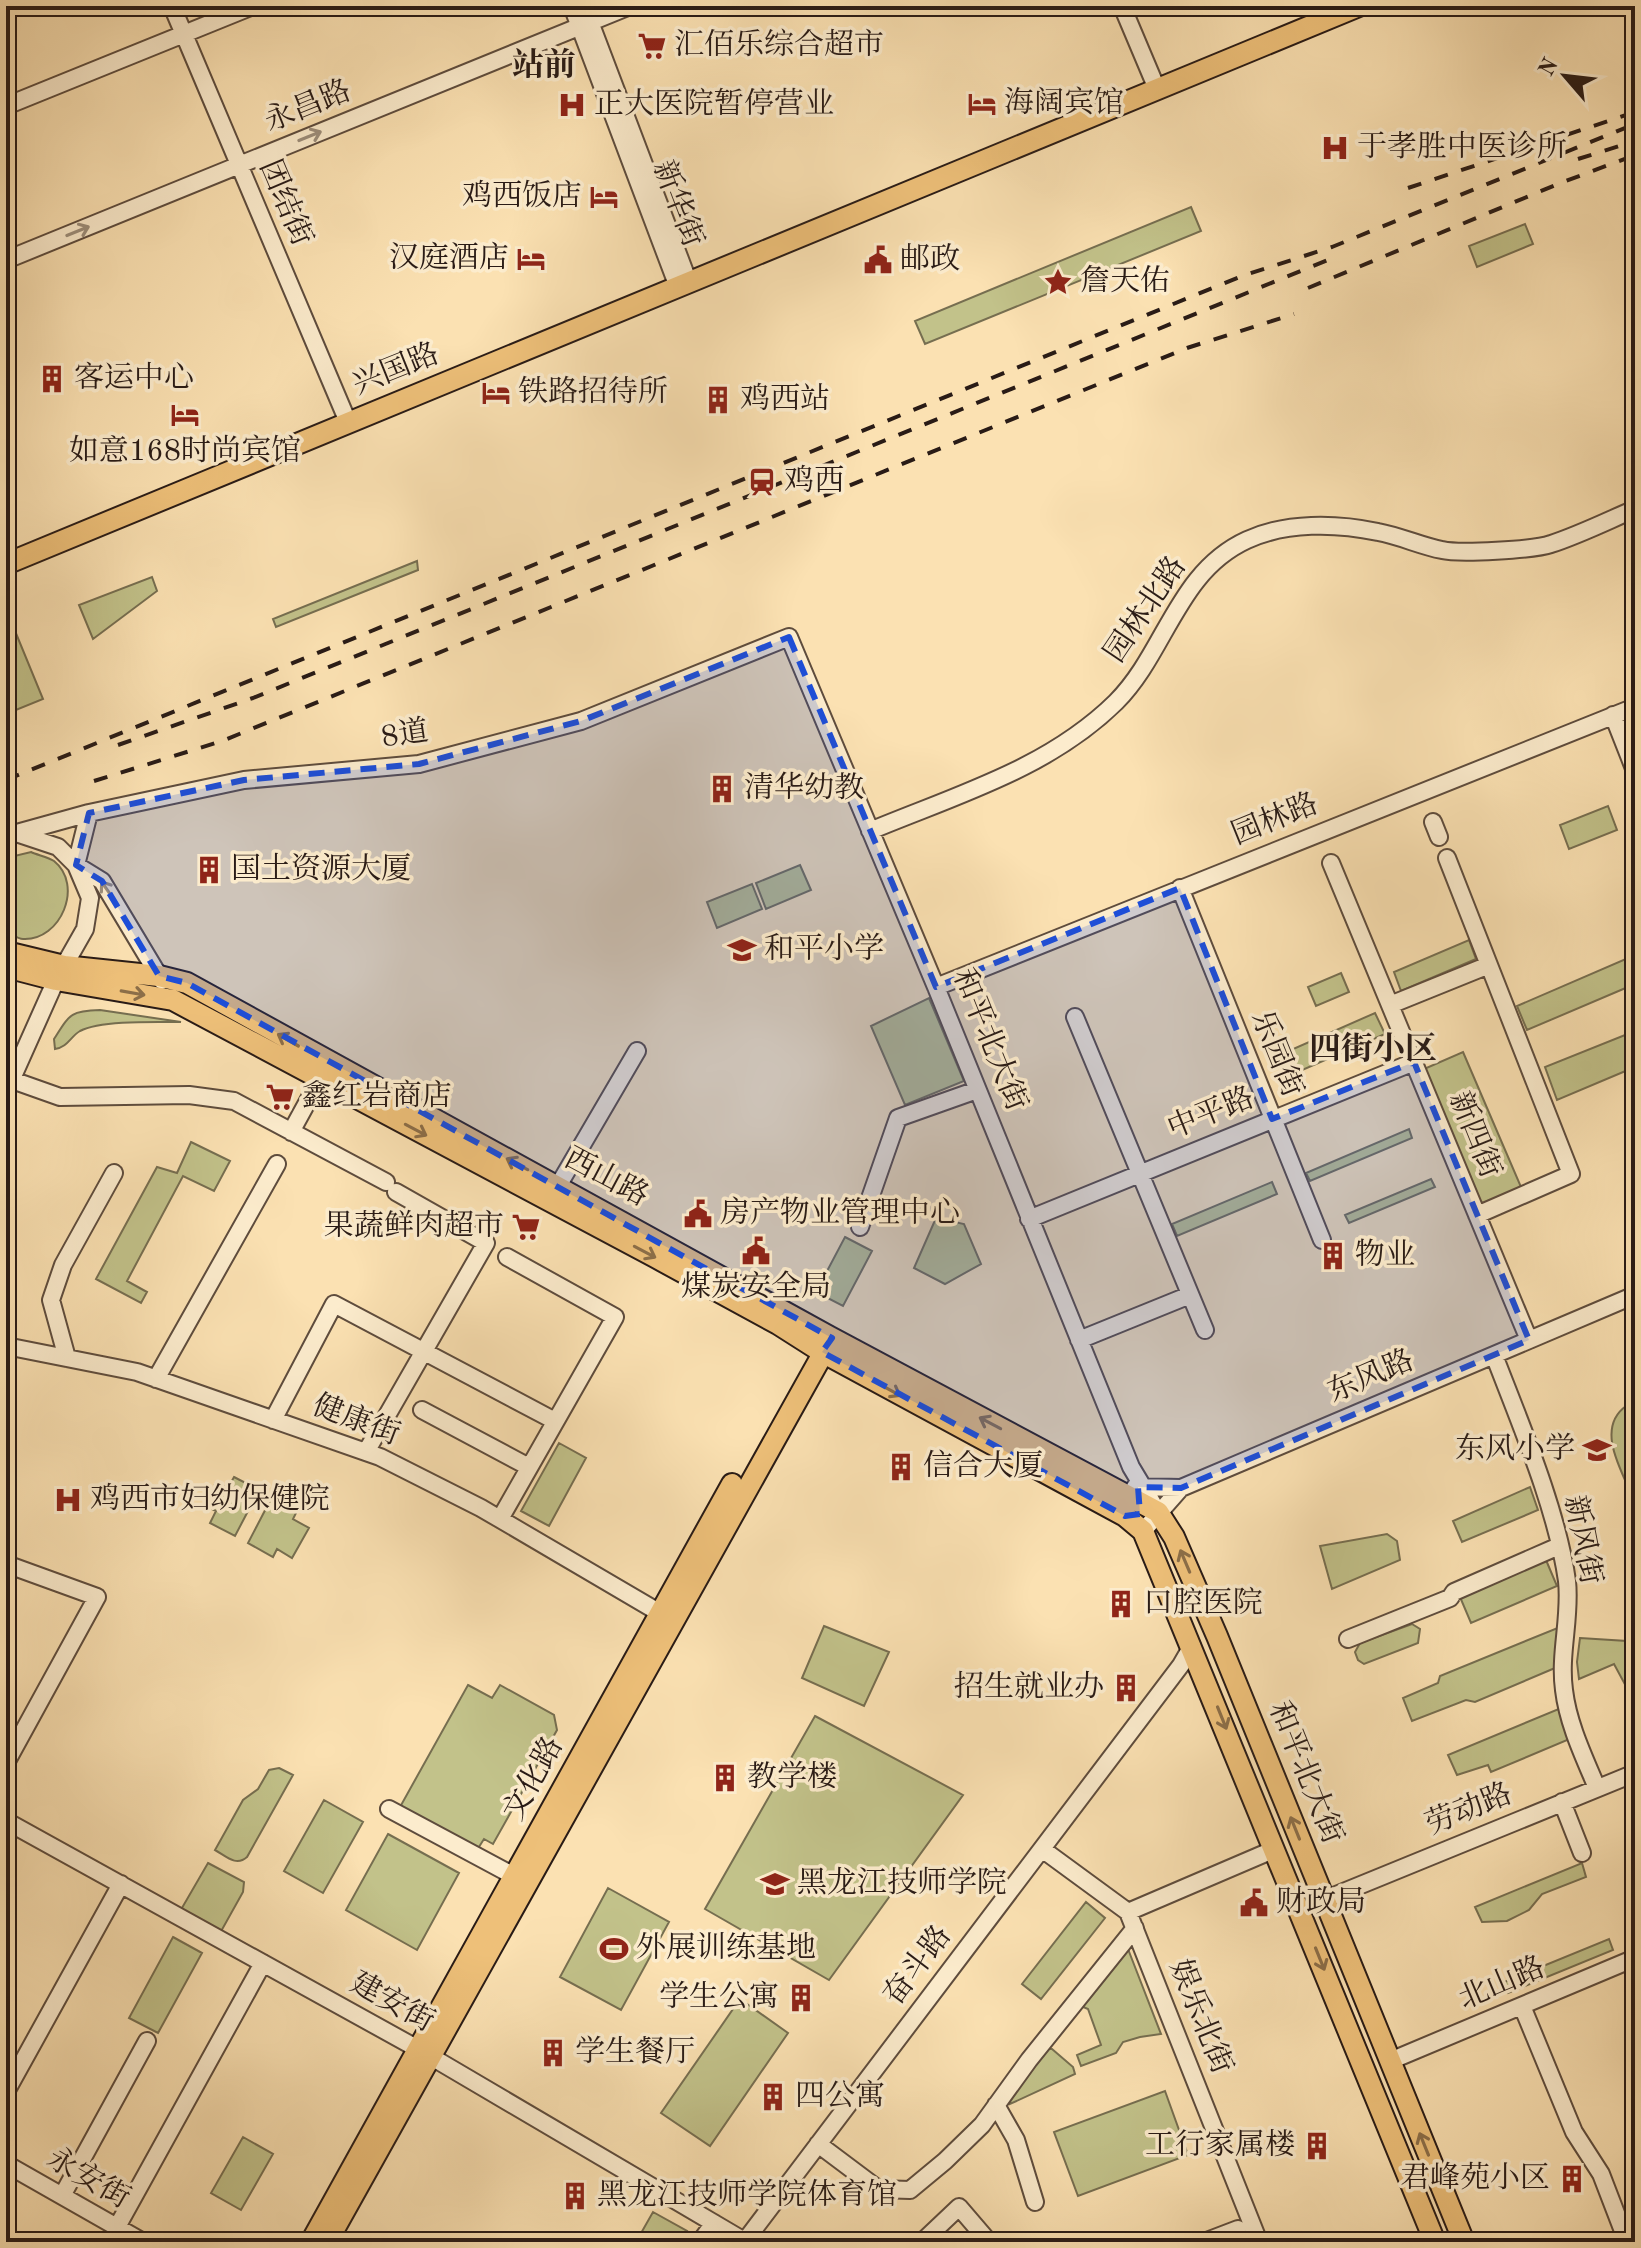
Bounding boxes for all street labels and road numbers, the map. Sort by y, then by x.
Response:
street label: 永昌路 [260,73,355,138]
street label: 团结街 [254,155,318,250]
street label: 新华街 [647,156,710,251]
street label: 兴国路 [348,336,443,401]
street label: 园林北路 [1098,550,1192,668]
street label: 8道 [379,715,431,754]
street label: 园林路 [1227,786,1322,851]
street label: 和平北大街 [947,964,1034,1115]
street label: 乐园街 [1245,1006,1309,1101]
street label: 中平路 [1163,1080,1258,1145]
street label: 新四街 [1443,1087,1508,1182]
street label: 西山路 [559,1141,654,1212]
street label: 东风路 [1323,1343,1418,1408]
street label: 健康街 [309,1388,404,1451]
street label: 新风街 [1559,1492,1608,1587]
street label: 和平北大街 [1263,1697,1350,1848]
street label: 文化路 [496,1731,569,1826]
street label: 劳动路 [1421,1776,1516,1841]
street label: 奋斗路 [877,1919,957,2011]
street label: 北山路 [1454,1950,1549,2015]
street label: 娱乐北街 [1164,1955,1239,2078]
street label: 建安街 [345,1965,440,2038]
street label: 永安街 [42,2141,136,2214]

